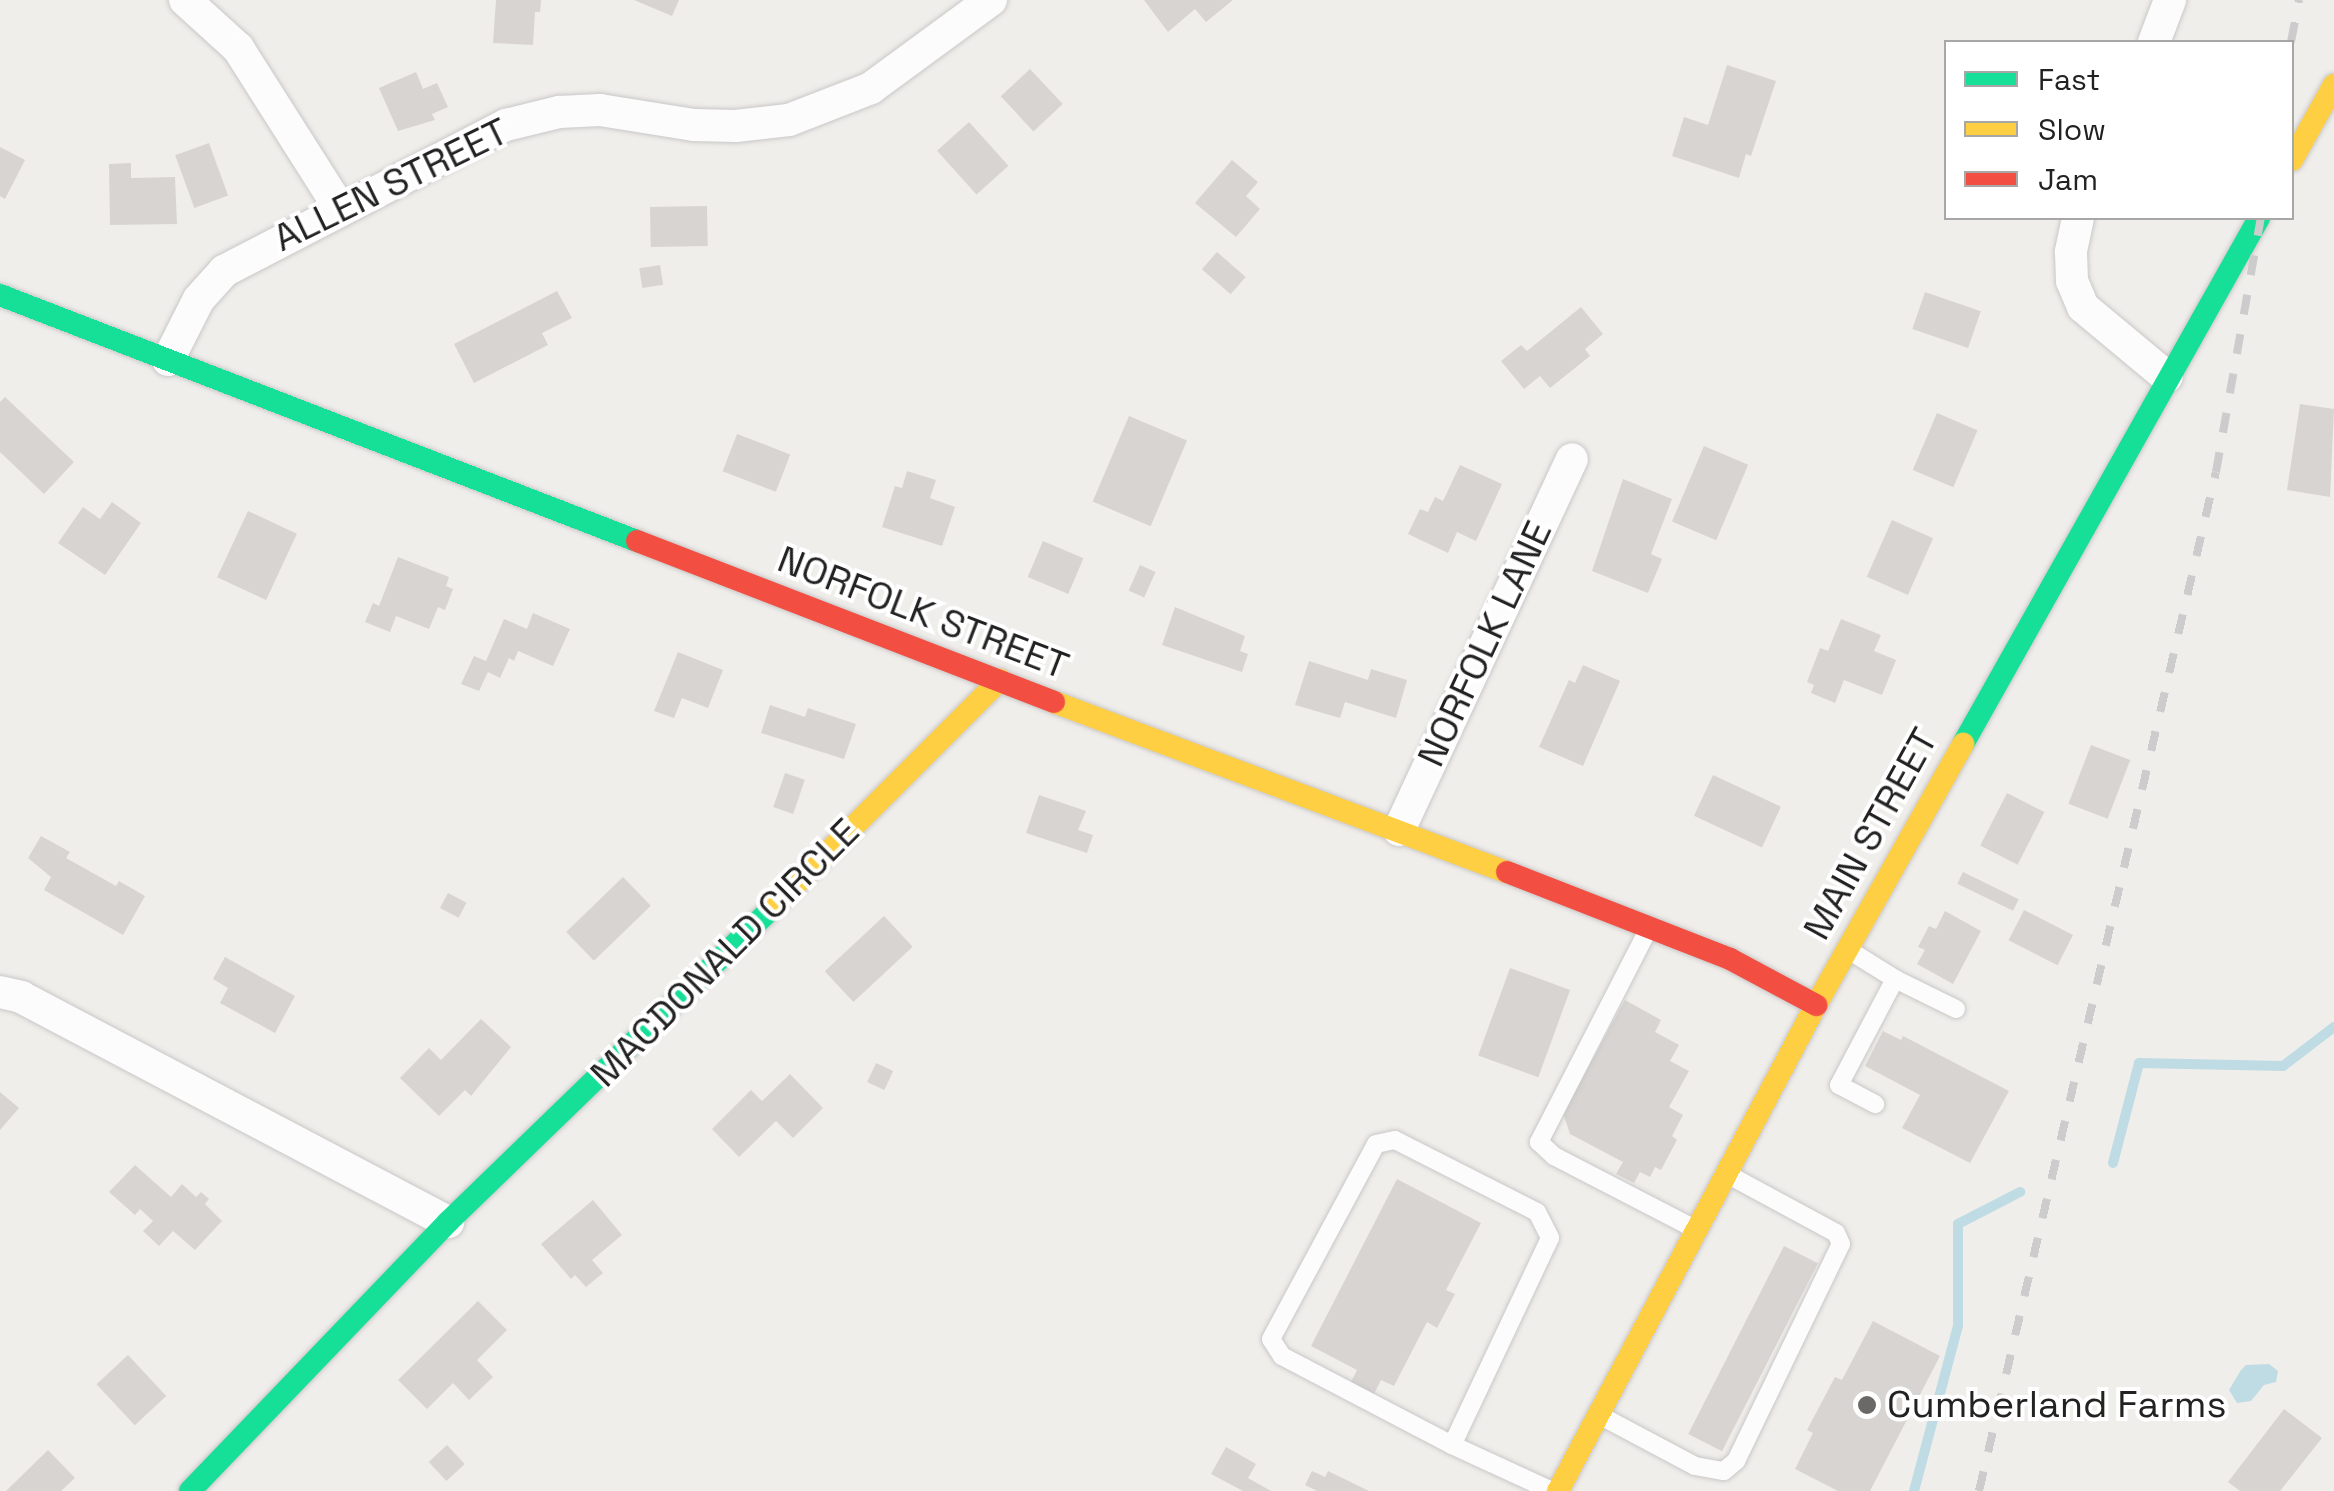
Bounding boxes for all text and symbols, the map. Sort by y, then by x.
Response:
legend [1944,40,2294,220]
text: Fast [2038,60,2100,99]
street label: ALLEN STREET [266,109,516,261]
text: Slow [2038,110,2106,149]
text: Jam [2038,160,2098,199]
street label: NORFOLK LANE [1408,514,1562,774]
street label: NORFOLK STREET [771,537,1075,689]
street label: MAIN STREET [1794,720,1948,948]
street label: MACDONALD CIRCLE [581,809,869,1097]
place label: Cumberland Farms [1887,1382,2226,1428]
marker: Cumberland Farms [1856,1394,1878,1416]

